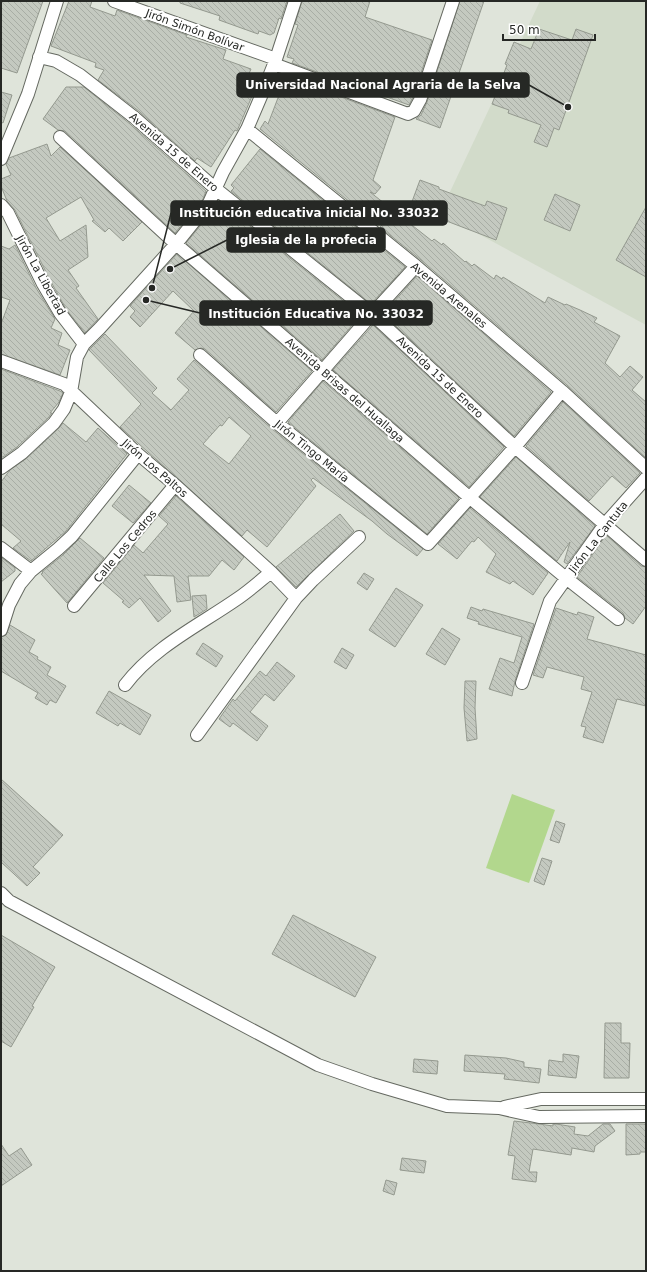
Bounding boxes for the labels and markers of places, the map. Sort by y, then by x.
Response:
callout: Universidad Nacional Agraria de la Selva [237,73,529,97]
callout: Institución educativa inicial No. 33032 [171,201,447,225]
callout: Iglesia de la profecia [227,228,385,252]
callout: Institución Educativa No. 33032 [200,301,432,325]

